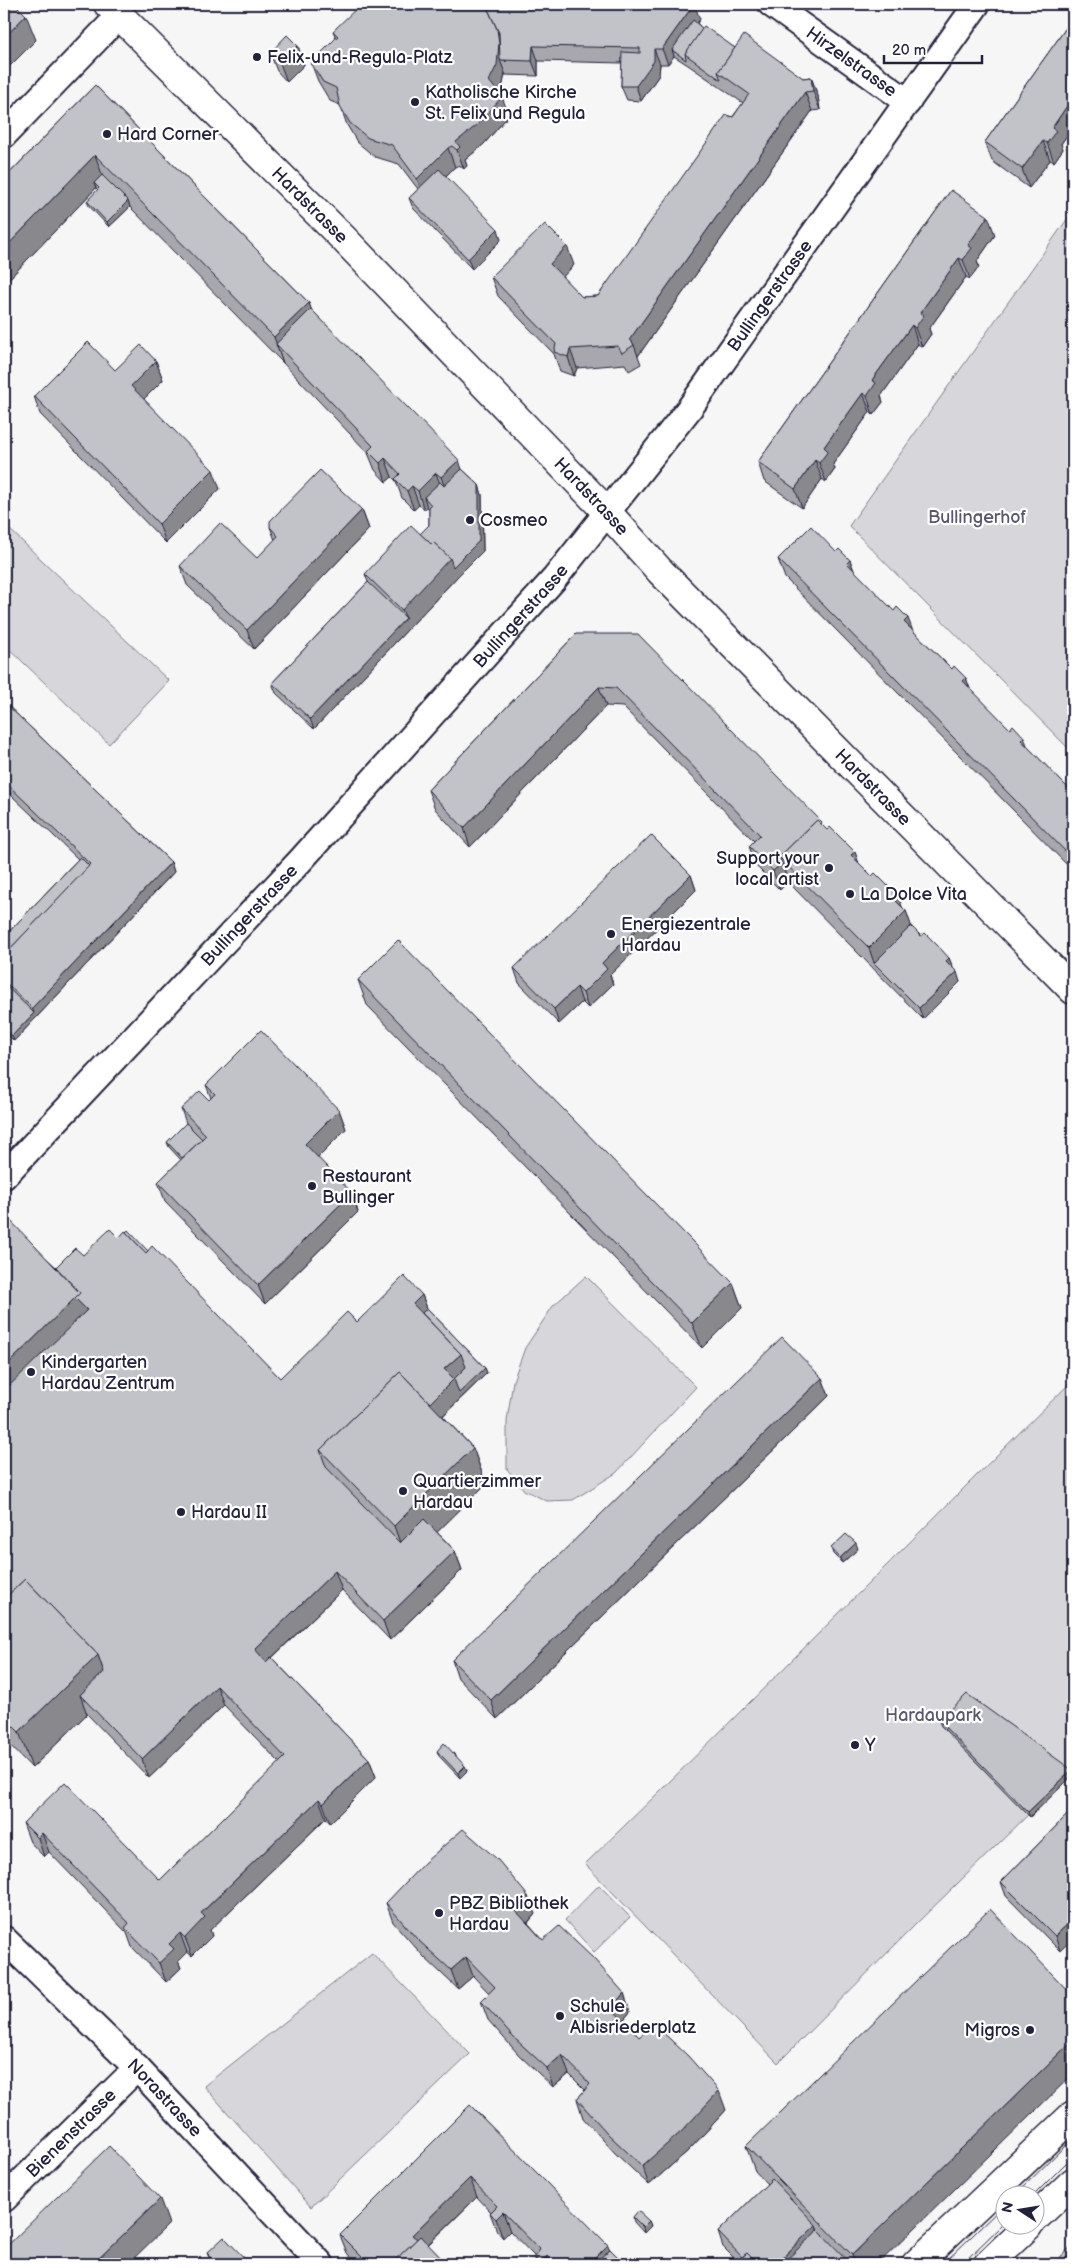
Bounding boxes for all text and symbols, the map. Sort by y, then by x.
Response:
street label: Hirzelstrasse [802,22,901,102]
scale bar [884,32,982,64]
text: 20 m [892,41,926,60]
place label: Felix-und-Regula-Platz [267,47,453,68]
marker: Felix-und-Regula-Platz [251,51,263,63]
place label: Katholische Kirche St. Felix und Regula [425,82,585,124]
marker: Katholische Kirche St. Felix und Regula [409,96,421,108]
place label: Hard Corner [117,124,219,145]
marker: Hard Corner [101,128,113,140]
street label: Hardstrasse [267,163,352,248]
street label: Bullingerstrasse [723,236,817,356]
street label: Hardstrasse [549,453,633,540]
park label: Bullingerhof [928,507,1026,528]
place label: Cosmeo [480,510,548,531]
marker: Cosmeo [464,514,476,526]
street label: Bullingerstrasse [469,560,573,672]
street label: Hardstrasse [830,745,915,830]
place label: Support your local artist [716,848,819,890]
street label: Bullingerstrasse [197,860,302,971]
marker: Support your local artist [823,862,835,874]
place label: La Dolce Vita [860,884,967,905]
marker: La Dolce Vita [844,888,856,900]
place label: Energiezentrale Hardau [621,914,751,956]
marker: Energiezentrale Hardau [605,928,617,940]
place label: Restaurant Bullinger [322,1166,412,1208]
marker: Restaurant Bullinger [306,1180,318,1192]
place label: Kindergarten Hardau Zentrum [41,1352,175,1394]
marker: Kindergarten Hardau Zentrum [25,1366,37,1378]
place label: Quartierzimmer Hardau [413,1471,541,1513]
marker: Quartierzimmer Hardau [397,1485,409,1497]
place label: Hardau II [191,1502,267,1523]
marker: Hardau II [175,1506,187,1518]
park label: Hardaupark [885,1705,981,1726]
place label: Y [864,1735,876,1756]
marker: Y [849,1739,861,1751]
place label: PBZ Bibliothek Hardau [449,1893,569,1935]
marker: PBZ Bibliothek Hardau [433,1907,445,1919]
place label: Schule Albisriederplatz [570,1996,696,2038]
marker: Schule Albisriederplatz [554,2010,566,2022]
place label: Migros [965,2020,1020,2041]
marker: Migros [1024,2024,1036,2036]
street label: Norastrasse [123,2055,206,2142]
street label: Bienenstrasse [22,2084,121,2182]
north arrow [994,2186,1044,2236]
text: N [998,2200,1017,2214]

